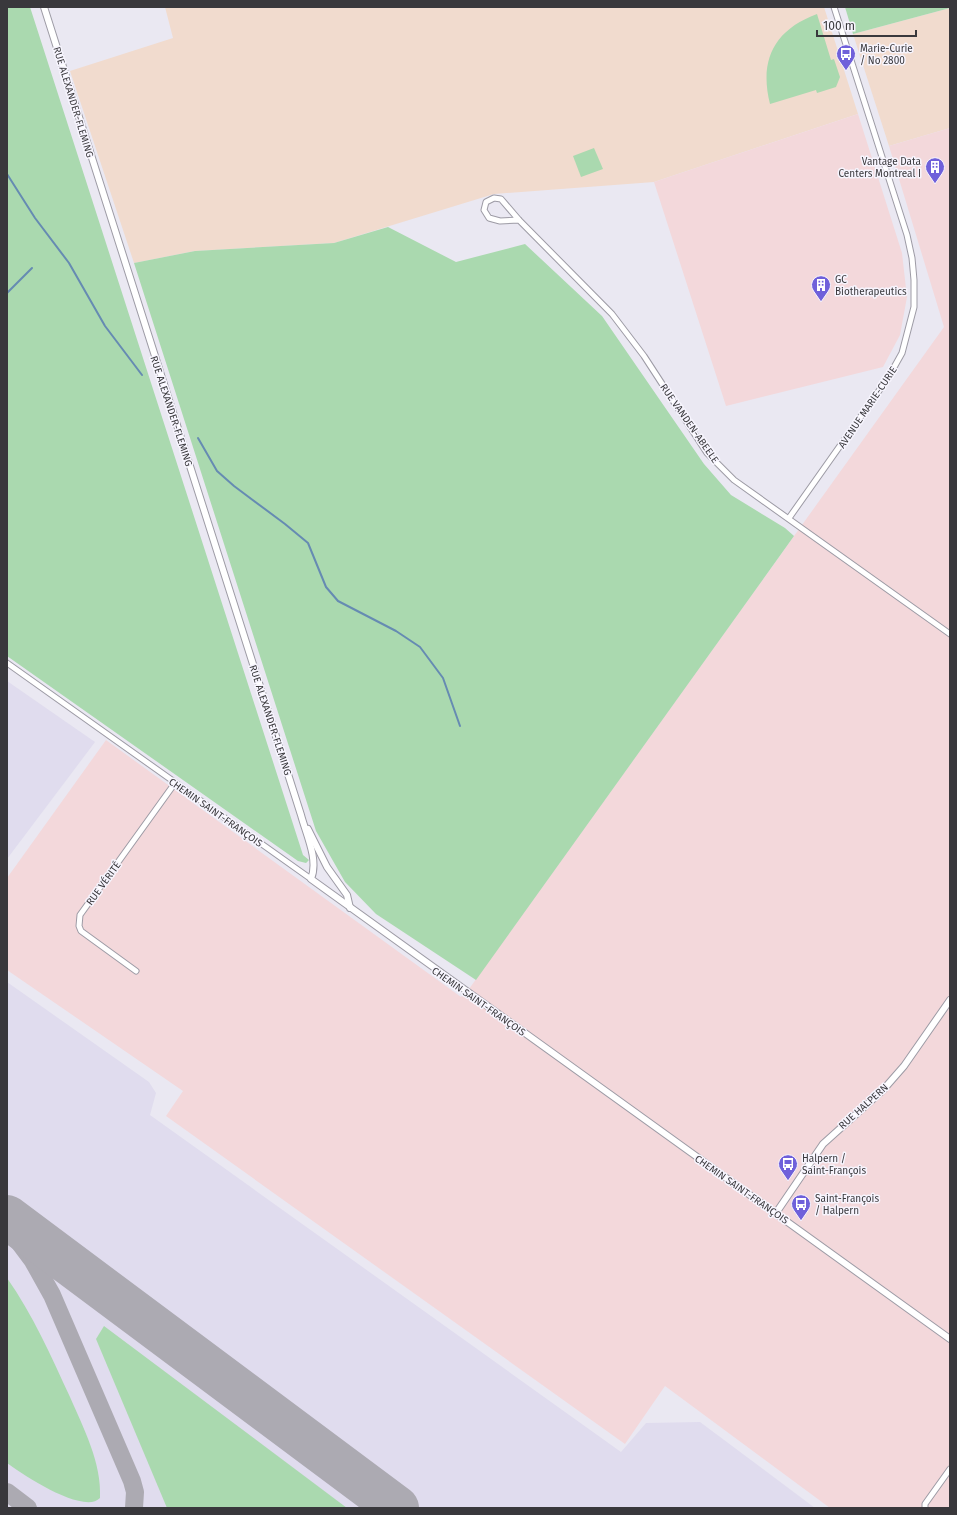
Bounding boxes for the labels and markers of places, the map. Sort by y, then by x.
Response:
bus stop icon: Marie-Curie / No 2800 [835,43,857,71]
place label: Marie-Curie / No 2800 [860,43,913,67]
place label: Vantage Data Centers Montreal I [838,156,921,180]
building icon: Vantage Data Centers Montreal I [924,156,946,184]
building icon: GC Biotherapeutics [810,274,832,302]
place label: GC Biotherapeutics [835,274,907,298]
bus stop icon: Halpern / Saint-François [777,1153,799,1181]
place label: Halpern / Saint-François [802,1153,866,1177]
bus stop icon: Saint-François / Halpern [790,1193,812,1221]
place label: Saint-François / Halpern [815,1193,879,1217]

